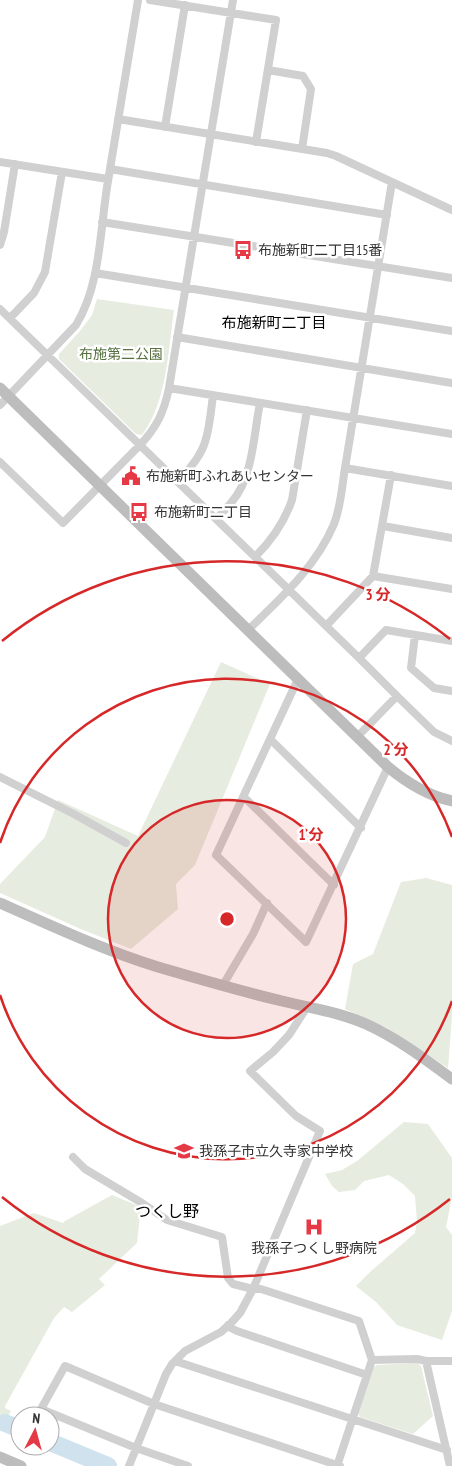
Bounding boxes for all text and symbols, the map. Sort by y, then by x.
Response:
bus stop icon: 布施新町二丁目15番 [232,239,254,261]
place label: 布施新町二丁目15番 [258,241,383,259]
district label: 布施新町二丁目 [221,313,327,332]
park label: 布施第二公園 [79,345,163,363]
public building icon: 布施新町ふれあいセンター [120,465,142,487]
place label: 布施新町ふれあいセンター [146,467,314,485]
bus stop icon: 布施新町二丁目 [128,501,150,523]
place label: 布施新町二丁目 [154,503,252,521]
text: 3 分 [365,585,391,604]
text: 2 分 [383,740,409,759]
text: 1 分 [298,825,324,844]
centre of rings [218,910,236,928]
school or university icon: 我孫子市立久寺家中学校 [173,1140,195,1162]
place label: 我孫子市立久寺家中学校 [199,1142,353,1160]
district label: つくし野 [135,1201,199,1221]
hospital icon: 我孫子つくし野病院 [303,1216,325,1238]
place label: 我孫子つくし野病院 [251,1239,377,1257]
north arrow [10,1406,60,1456]
text: N [32,1409,41,1427]

